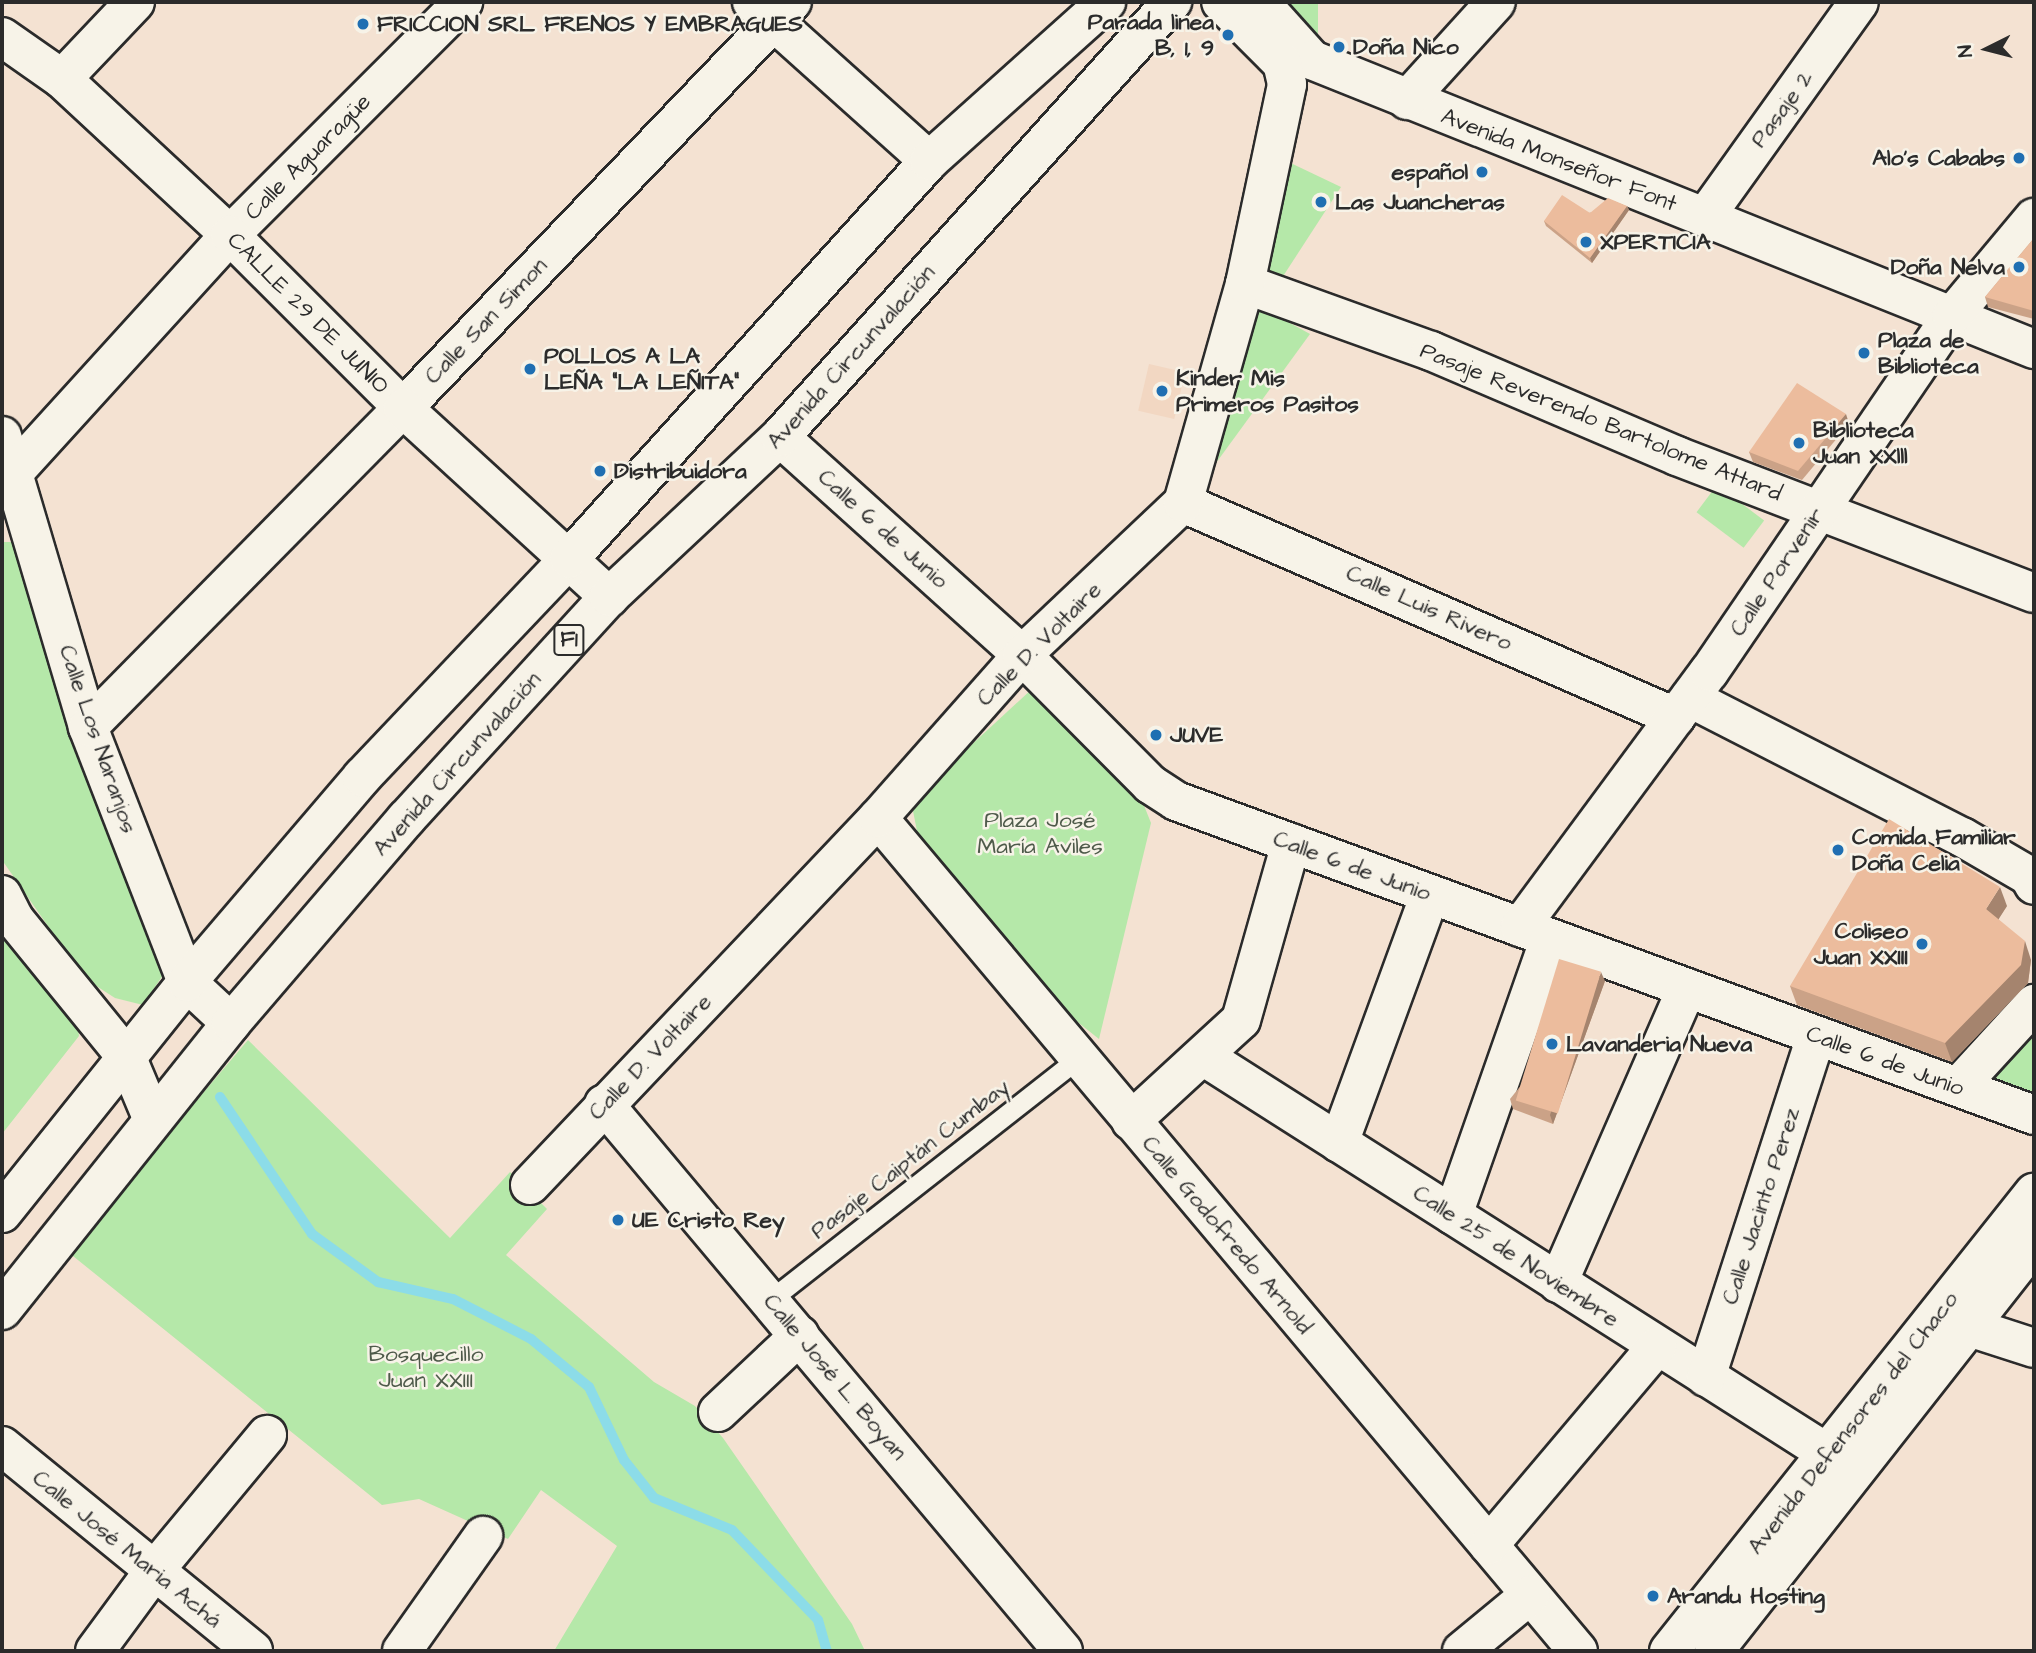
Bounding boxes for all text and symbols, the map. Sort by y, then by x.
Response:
place label: Parada linea B, 1, 9 [1088,8,1214,62]
place label: FRICCION SRL FRENOS Y EMBRAGUES [377,10,803,38]
north arrow [1952,14,2022,84]
marker: FRICCION SRL FRENOS Y EMBRAGUES [355,16,371,32]
marker: Parada linea B, 1, 9 [1220,27,1236,43]
place label: Doña Nico [1353,33,1459,61]
marker: Doña Nico [1331,39,1347,55]
text: N [1952,44,1980,59]
street label: Pasaje 2 [1745,65,1819,153]
street label: Calle Aguaragüe [239,88,377,226]
street label: Avenida Monseñor Font [1437,102,1681,218]
place label: Alo's Cababs [1872,144,2005,172]
marker: Alo's Cababs [2011,150,2027,166]
place label: español [1391,158,1468,186]
marker: español [1474,164,1490,180]
place label: Las Juancheras [1335,188,1505,216]
marker: Las Juancheras [1313,194,1329,210]
street label: CALLE 29 DE JUNIO [221,226,395,400]
place label: XPERTICIA [1600,228,1711,256]
marker: XPERTICIA [1578,234,1594,250]
street label: Calle San Simon [419,252,553,390]
place label: Doña Nelva [1891,253,2005,281]
street label: Avenida Circunvalación [761,259,941,455]
marker: Doña Nelva [2011,259,2027,275]
place label: Plaza de Biblioteca [1878,326,1979,380]
street label: Pasaje Reverendo Bartolome Attard [1416,337,1786,507]
place label: POLLOS A LA LEÑA "LA LEÑITA" [544,342,739,396]
marker: Plaza de Biblioteca [1856,345,1872,361]
marker: POLLOS A LA LEÑA "LA LEÑITA" [522,361,538,377]
place label: Kinder Mis Primeros Pasitos [1176,364,1359,418]
marker: Kinder Mis Primeros Pasitos [1154,383,1170,399]
place label: Biblioteca Juan XXlll [1813,416,1914,470]
marker: Biblioteca Juan XXlll [1791,435,1807,451]
place label: Distribuidora [614,457,747,485]
marker: Distribuidora [592,463,608,479]
street label: Calle 6 de Junio [812,463,954,595]
street label: Calle Porvenir [1724,502,1830,642]
street label: Calle Luis Rivero [1342,559,1516,657]
street label: Calle D. Voltaire [971,576,1107,712]
road number: F1 [553,622,585,658]
street label: Calle Los Naranjos [53,641,143,837]
street label: Avenida Circunvalación [367,666,547,862]
place label: JUVE [1170,721,1223,749]
marker: JUVE [1148,727,1164,743]
park label: Plaza José María Aviles [977,806,1103,860]
place label: Comida Familiar Doña Celia [1852,823,2016,877]
street label: Calle 6 de Junio [1269,825,1435,907]
marker: Comida Familiar Doña Celia [1830,842,1846,858]
place label: Coliseo Juan XXIII [1814,917,1908,971]
marker: Coliseo Juan XXIII [1914,936,1930,952]
street label: Calle D. Voltaire [583,988,717,1126]
street label: Calle 6 de Junio [1802,1020,1968,1102]
place label: Lavanderia Nueva [1566,1030,1752,1058]
marker: Lavanderia Nueva [1544,1036,1560,1052]
street label: Pasaje Caiptán Cumbay [805,1073,1015,1245]
street label: Calle Jacinto Perez [1716,1104,1806,1308]
street label: Calle Godofredo Arnold [1136,1130,1318,1340]
street label: Calle 25 de Noviembre [1408,1179,1624,1333]
place label: UE Cristo Rey [632,1206,785,1234]
marker: UE Cristo Rey [610,1212,626,1228]
street label: Avenida Defensores del Chaco [1742,1286,1964,1560]
street label: Calle José L. Boyan [757,1288,913,1466]
park label: Bosquecillo Juan XXIII [369,1340,483,1394]
street label: Calle José Maria Achá [27,1464,227,1634]
place label: Arandu Hosting [1667,1582,1825,1610]
marker: Arandu Hosting [1645,1588,1661,1604]

